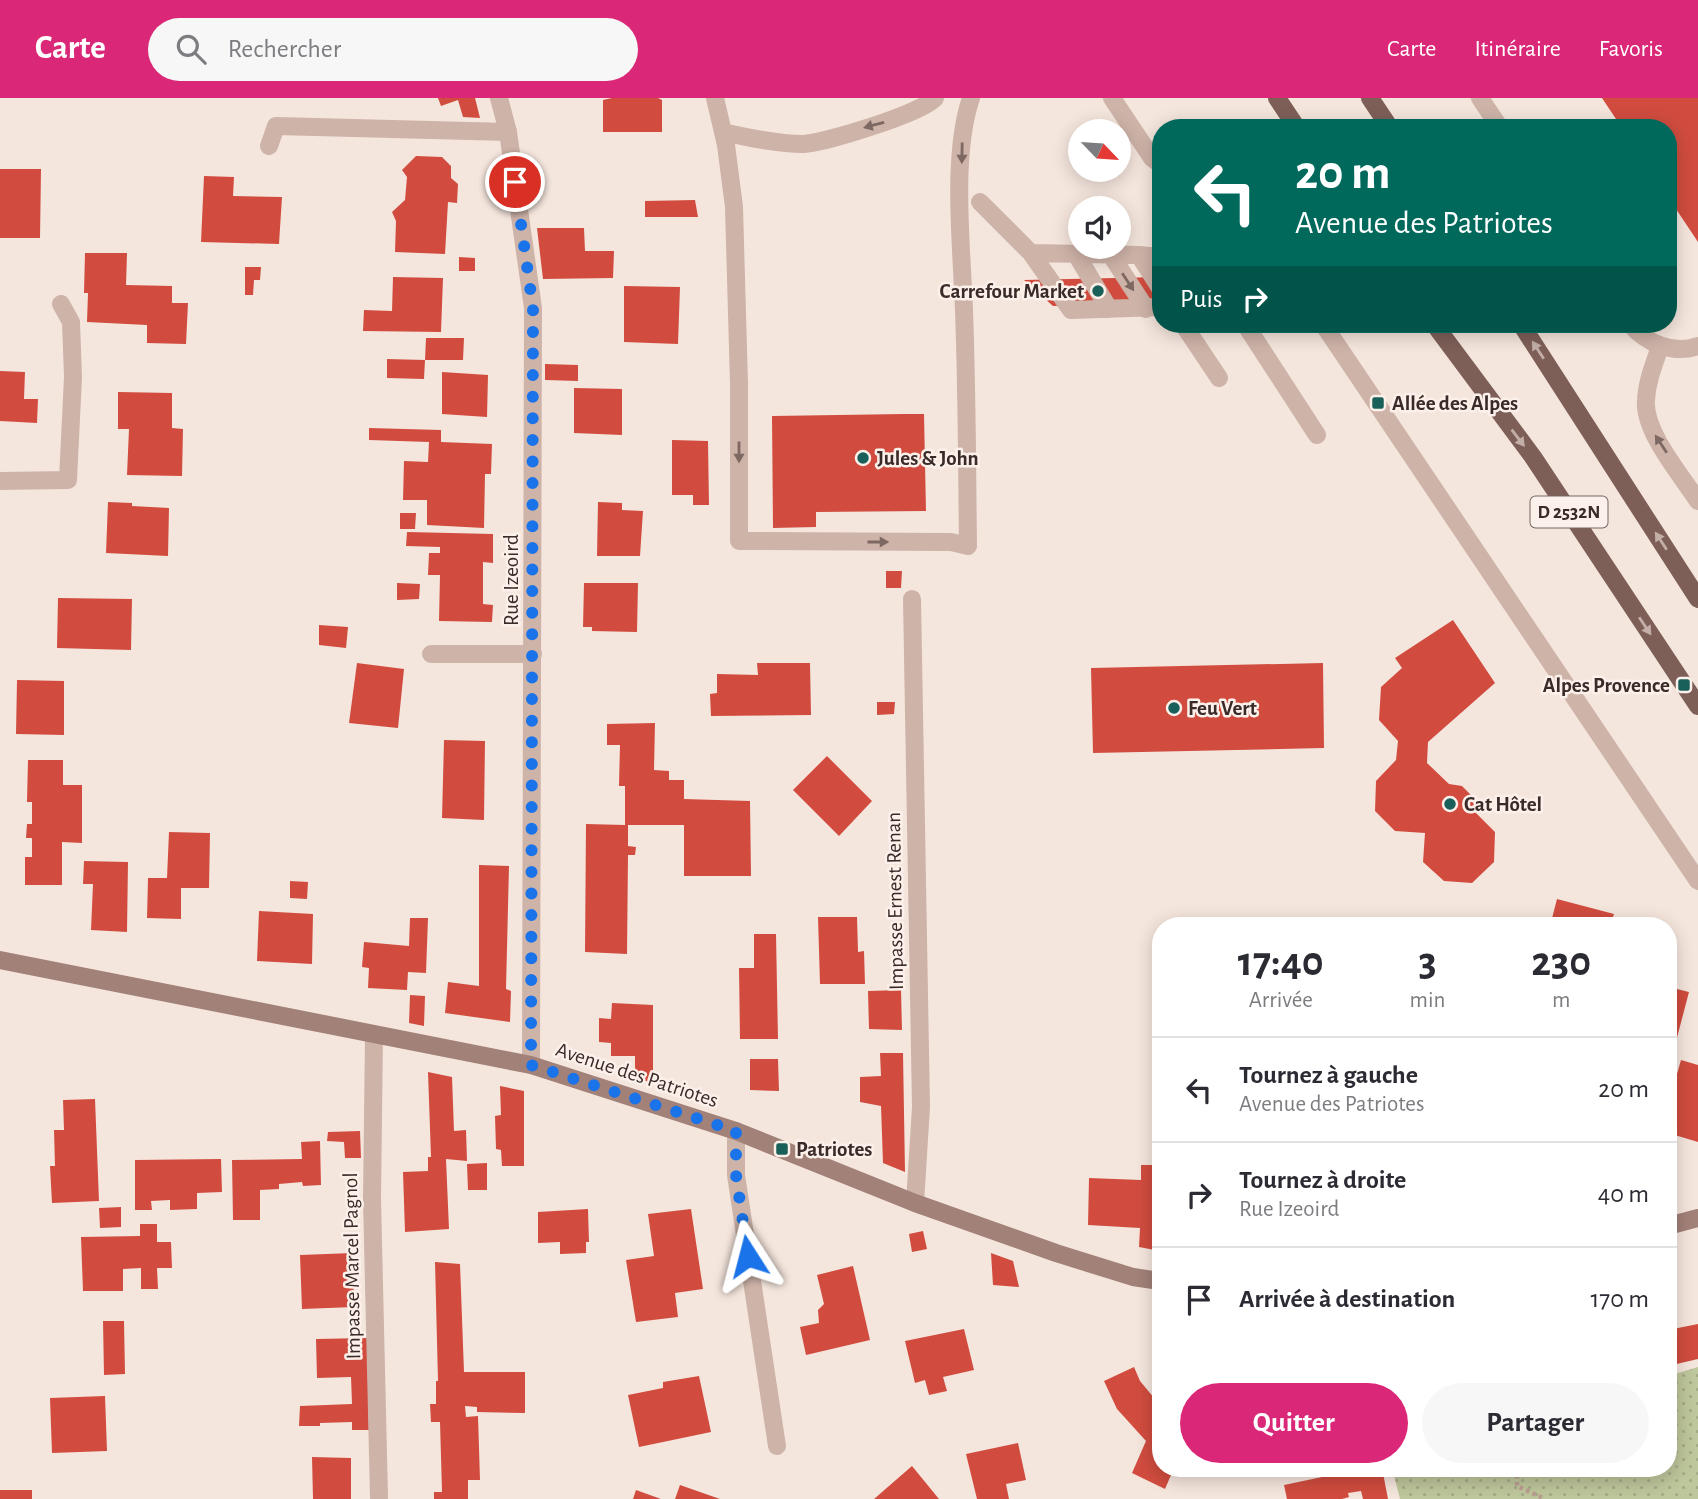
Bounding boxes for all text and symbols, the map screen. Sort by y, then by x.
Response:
search box [148,18,638,81]
icon: search [172,30,210,68]
text: Carte [35,32,106,65]
text: Rechercher [228,36,341,62]
text: Carte [1387,37,1436,61]
text: Itinéraire [1474,37,1561,61]
text: Favoris [1599,37,1663,61]
north arrow [1068,119,1130,182]
map controls [1068,119,1131,259]
one-way arrow [863,120,885,131]
one-way arrow [956,142,967,164]
icon: left [1180,147,1271,238]
text: 20 m [1295,149,1391,198]
pin [485,152,545,212]
icon: arrive [496,163,534,201]
button: sound [1068,196,1131,259]
text: Avenue des Patriotes [1295,207,1553,239]
one-way arrow [1122,272,1135,291]
icon: right [1236,280,1274,318]
place label: Carrefour Market [940,281,1084,302]
marker: Carrefour Market [1090,283,1106,299]
text: Puis [1180,286,1222,312]
one-way arrow [1531,341,1545,359]
place label: Allée des Alpes [1392,393,1518,414]
marker: Allée des Alpes [1370,395,1386,411]
one-way arrow [1511,428,1526,446]
one-way arrow [1654,435,1668,453]
one-way arrow [733,441,745,463]
place label: Jules & John [877,448,979,469]
marker: Jules & John [855,450,871,466]
road number: D 2532N [1530,496,1608,528]
one-way arrow [1654,532,1668,550]
street label: Rue Izeoird [501,534,522,626]
one-way arrow [867,536,889,548]
one-way arrow [1638,617,1651,636]
place label: Alpes Provence [1543,675,1670,696]
marker: Alpes Provence [1676,677,1692,693]
place label: Feu Vert [1188,698,1257,719]
marker: Feu Vert [1166,700,1182,716]
place label: Cat Hôtel [1464,794,1542,815]
marker: Cat Hôtel [1442,796,1458,812]
street label: Impasse Ernest Renan [883,812,907,990]
text: 17:40 [1238,941,1324,983]
text: 3 [1418,941,1437,983]
text: 230 [1531,941,1591,983]
text: Arrivée [1249,989,1313,1012]
text: min [1410,989,1445,1012]
text: m [1552,989,1570,1012]
street label: Avenue des Patriotes [553,1039,721,1111]
text: Tournez à gauche [1239,1062,1418,1088]
icon: left [1180,1071,1218,1109]
text: 20 m [1598,1076,1649,1102]
text: Avenue des Patriotes [1239,1093,1424,1116]
place label: Patriotes [796,1139,872,1160]
marker: Patriotes [774,1141,790,1157]
text: Tournez à droite [1239,1167,1406,1193]
street label: Impasse Marcel Pagnol [340,1172,364,1360]
icon: right [1180,1176,1218,1214]
text: 40 m [1598,1181,1649,1207]
text: Rue Izeoird [1239,1198,1340,1221]
position arrow [711,1219,785,1293]
icon: arrive [1180,1281,1218,1319]
text: Arrivée à destination [1239,1286,1455,1312]
text: 170 m [1590,1286,1649,1312]
button: Quitter [1180,1383,1408,1463]
button: Partager [1422,1383,1649,1463]

